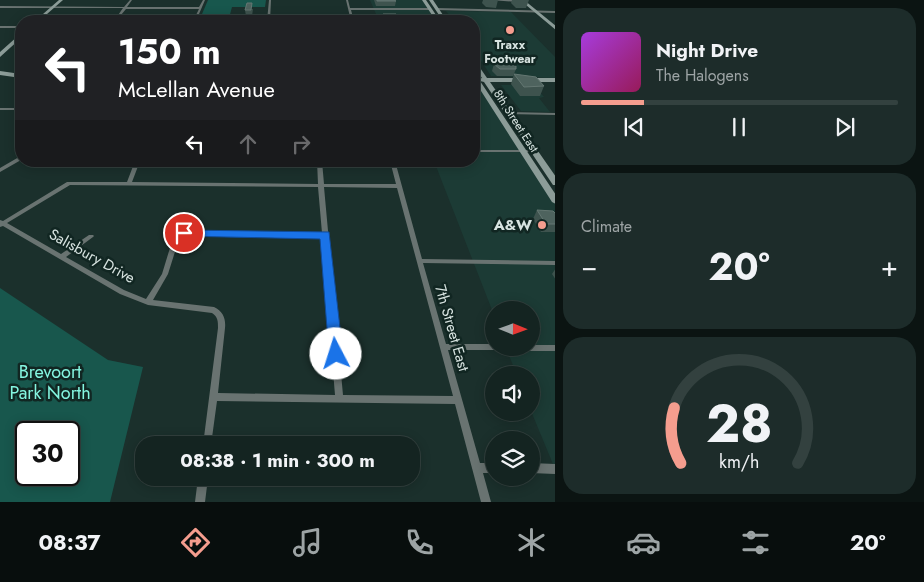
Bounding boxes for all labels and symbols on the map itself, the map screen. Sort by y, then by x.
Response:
marker: Traxx Footwear [504,24,516,36]
place label: Traxx Footwear [484,36,536,68]
street label: 8th Street East [489,86,543,156]
pin [163,212,205,254]
place label: A&W [493,214,532,236]
marker: A&W [536,219,548,231]
street label: Salisbury Drive [45,223,139,289]
street label: 7th Street East [429,282,475,374]
north arrow [485,301,540,356]
position arrow [309,327,361,379]
park label: Brevoort Park North [9,359,91,406]
speed limit sign: 30 [15,421,80,486]

